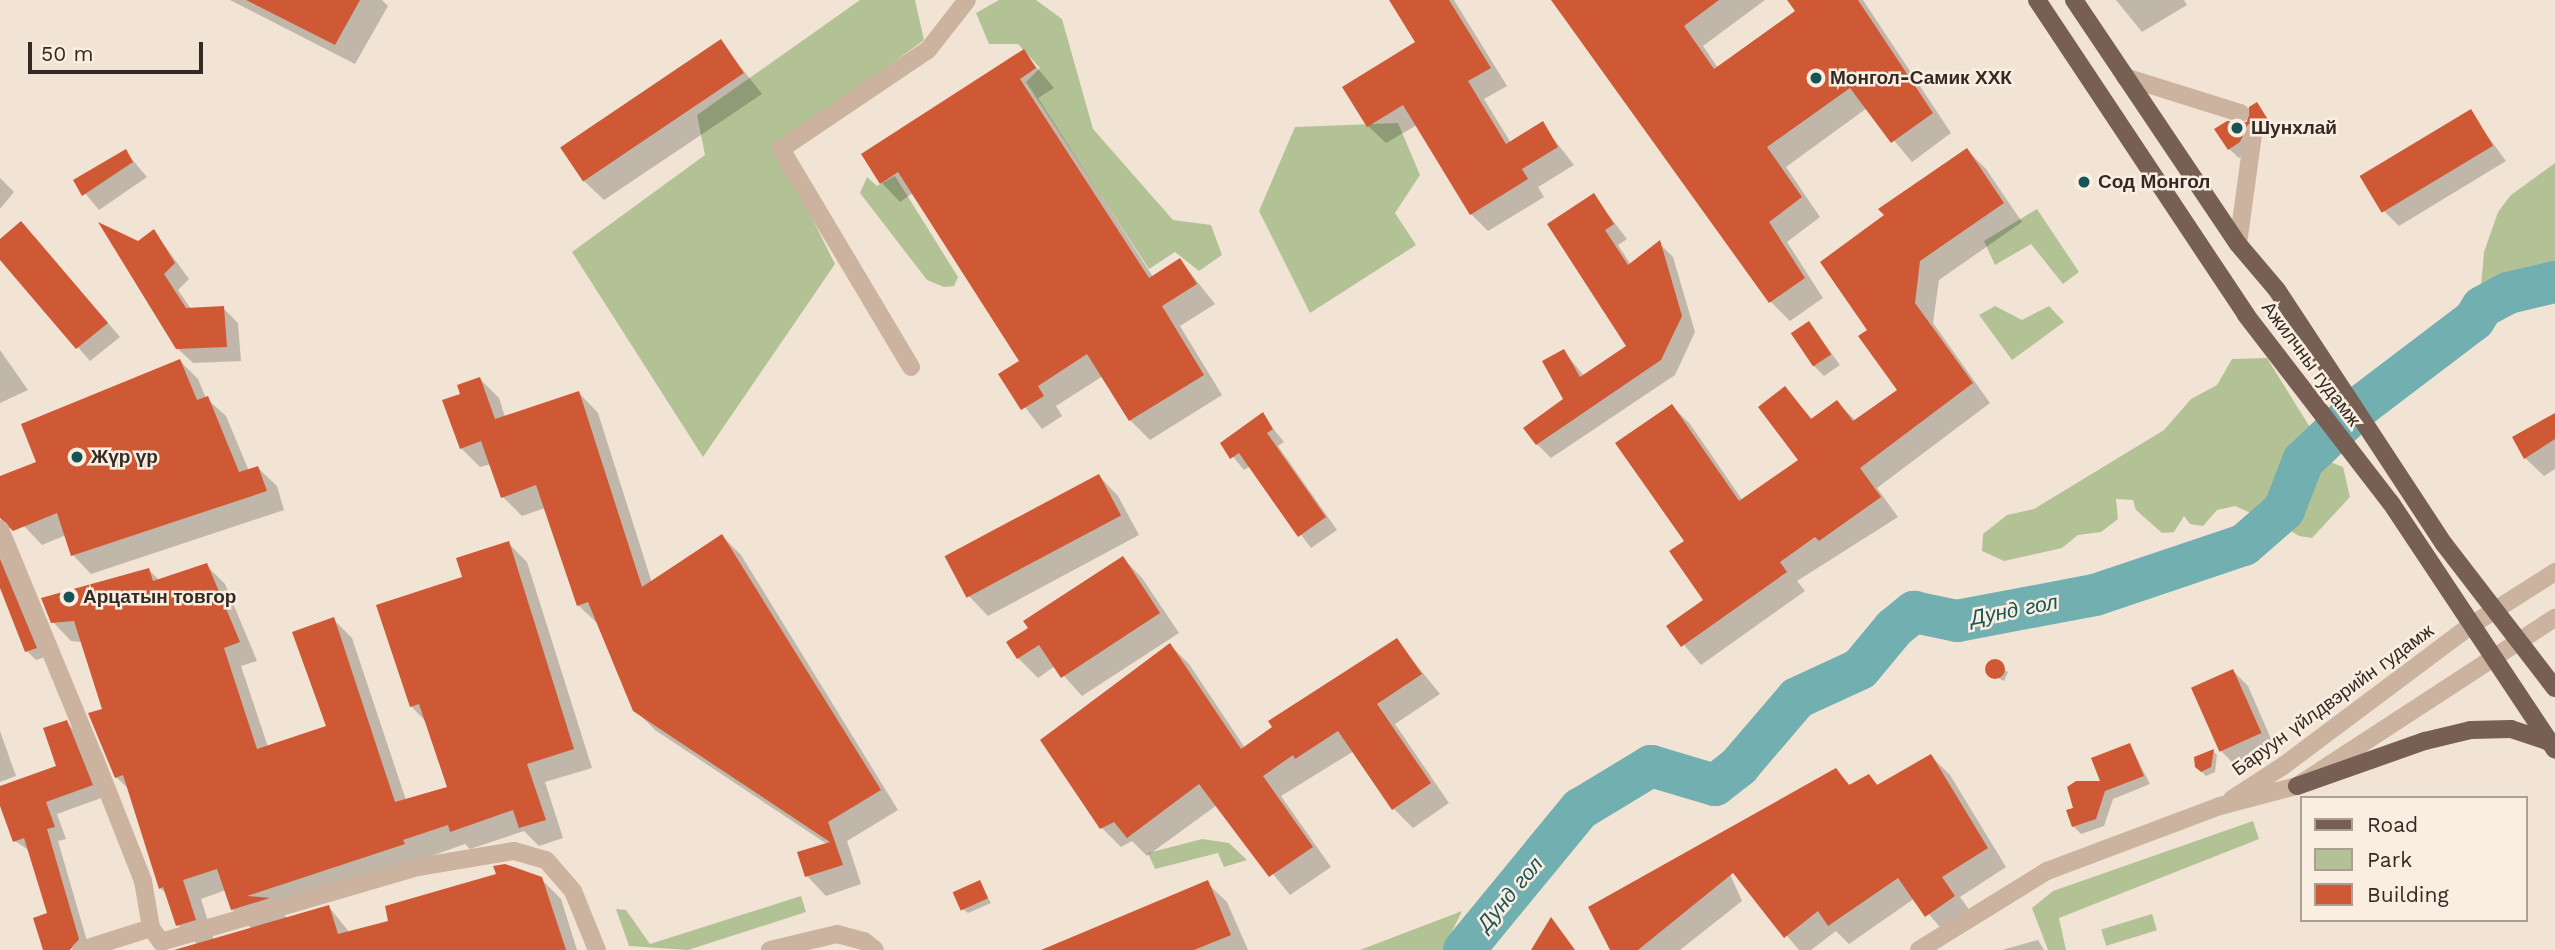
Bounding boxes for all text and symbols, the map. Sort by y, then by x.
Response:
scale bar [32,28,206,72]
text: 50 m [41,41,93,66]
place label: Монгол-Самик ХХК [1830,67,2012,89]
marker: Монгол-Самик ХХК [1808,70,1824,86]
place label: Шунхлай [2251,117,2337,139]
marker: Шунхлай [2229,120,2245,136]
place label: Сод Монгол [2098,171,2210,193]
marker: Сод Монгол [2076,174,2092,190]
street label: Ажилчны гудамж [2257,297,2365,431]
place label: Жүр үр [91,446,158,468]
marker: Жүр үр [69,449,85,465]
place label: Арцатын товгор [83,586,236,608]
marker: Арцатын товгор [61,589,77,605]
water label: Дунд гол [1968,589,2060,631]
street label: Баруун үйлдвэрийн гудамж [2228,619,2438,781]
legend [2300,796,2527,922]
text: Road [2367,812,2418,837]
text: Park [2367,847,2412,872]
water label: Дунд гол [1472,852,1548,936]
text: Building [2367,882,2449,907]

